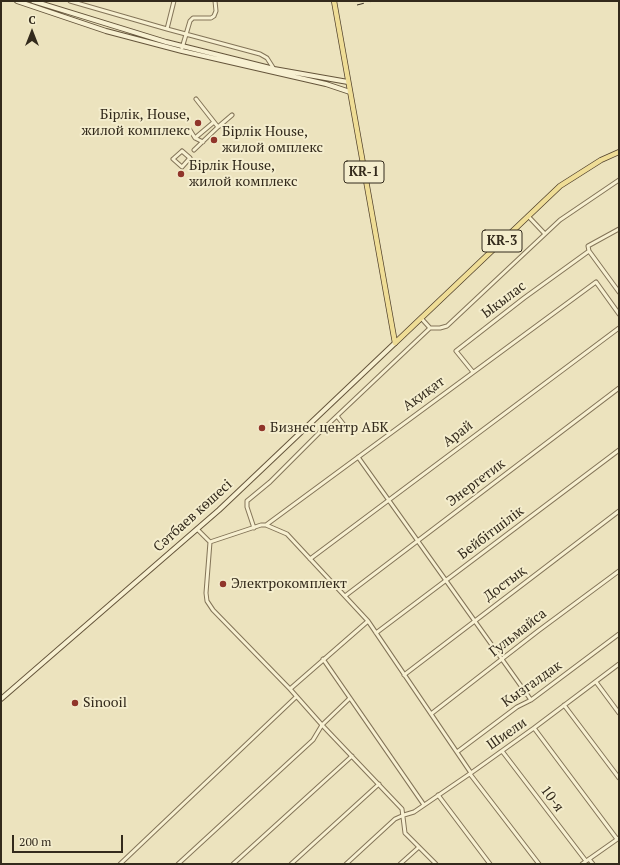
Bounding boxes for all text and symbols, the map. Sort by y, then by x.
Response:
north arrow [12,12,52,52]
text: С [28,13,36,27]
place label: Бірлік, House, жилой комплекс [81,107,190,140]
marker: Бірлік, House, жилой комплекс [193,118,203,128]
place label: Бірлік House, жилой омплекс [222,124,323,156]
marker: Бірлік House, жилой омплекс [209,135,219,145]
place label: Бірлік House, жилой комплекс [189,158,298,190]
road number: KR-1 [344,161,384,183]
marker: Бірлік House, жилой комплекс [176,169,186,179]
road number: KR-3 [482,230,522,252]
street label: Ыкылас [479,278,529,322]
street label: Ақиқат [400,373,448,415]
street label: Арай [440,417,476,451]
place label: Бизнес центр АБК [270,420,389,436]
marker: Бизнес центр АБК [257,423,267,433]
street label: Энергетик [444,456,508,510]
street label: Сәтбаев көшесі [150,476,236,556]
street label: Бейбітшілік [455,503,527,563]
street label: Достық [481,563,529,605]
place label: Электрокомплект [231,576,347,592]
marker: Электрокомплект [218,579,228,589]
street label: Гульмайса [486,605,550,661]
street label: Кызгалдак [499,657,565,711]
place label: Sinooil [83,695,127,711]
marker: Sinooil [70,698,80,708]
street label: Шиели [484,714,530,754]
street label: 10-я [537,783,567,815]
scale bar [14,827,125,853]
text: 200 m [19,834,51,849]

